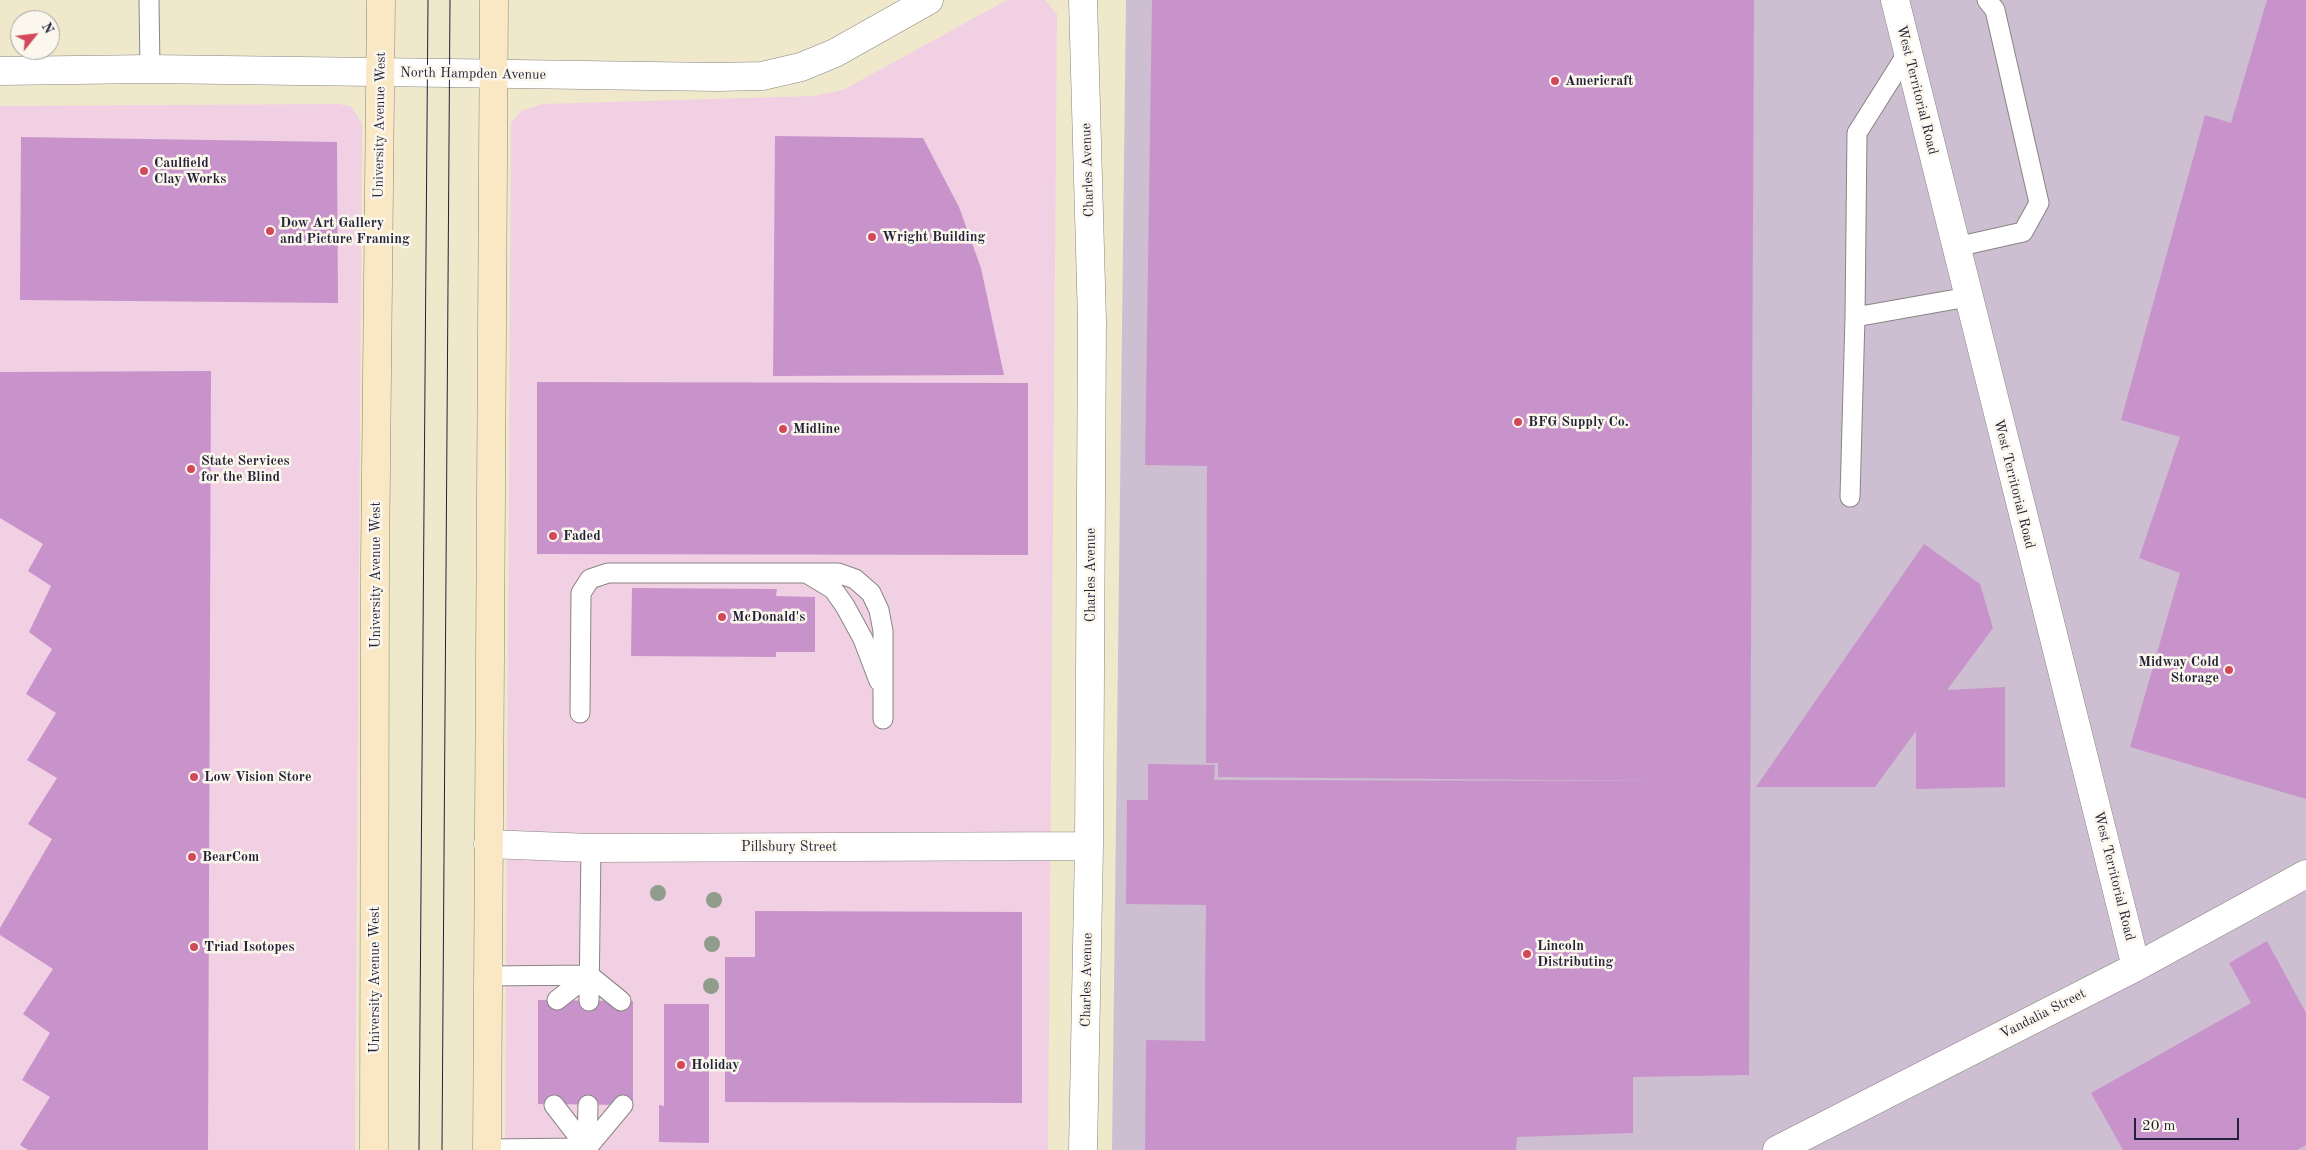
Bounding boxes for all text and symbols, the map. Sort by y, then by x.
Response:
north arrow [10,10,60,60]
text: N [39,20,56,36]
street label: West Territorial Road [1893,24,1941,156]
street label: University Avenue West [370,52,390,198]
street label: North Hampden Avenue [400,64,546,84]
place label: Americraft [1565,73,1633,89]
marker: Americraft [1549,75,1561,87]
street label: Charles Avenue [1078,123,1098,217]
place label: Caulfield Clay Works [154,155,226,188]
marker: Caulfield Clay Works [138,165,150,177]
place label: Dow Art Gallery and Picture Framing [280,215,410,248]
marker: Dow Art Gallery and Picture Framing [264,225,276,237]
place label: Wright Building [882,229,985,245]
marker: Wright Building [866,231,878,243]
place label: BFG Supply Co. [1528,414,1629,430]
marker: BFG Supply Co. [1512,416,1524,428]
street label: West Territorial Road [1990,418,2038,550]
place label: Midline [793,421,840,437]
marker: Midline [777,423,789,435]
place label: State Services for the Blind [201,453,290,486]
marker: State Services for the Blind [185,463,197,475]
street label: University Avenue West [368,502,384,648]
place label: Faded [563,528,601,544]
street label: Charles Avenue [1083,528,1099,622]
marker: Faded [547,530,559,542]
place label: McDonald's [732,609,805,625]
marker: McDonald's [716,611,728,623]
place label: Midway Cold Storage [2138,654,2219,686]
marker: Midway Cold Storage [2223,664,2235,676]
place label: Low Vision Store [204,769,311,785]
marker: Low Vision Store [188,771,200,783]
street label: West Territorial Road [2090,810,2138,942]
street label: Pillsbury Street [741,839,837,855]
place label: BearCom [202,849,259,865]
marker: BearCom [186,851,198,863]
street label: University Avenue West [367,907,383,1053]
street label: Charles Avenue [1078,933,1096,1027]
place label: Lincoln Distributing [1537,938,1613,970]
place label: Triad Isotopes [204,939,294,955]
marker: Triad Isotopes [188,941,200,953]
marker: Lincoln Distributing [1521,948,1533,960]
street label: Vandalia Street [1997,985,2089,1043]
place label: Holiday [691,1057,740,1073]
marker: Holiday [675,1059,687,1071]
scale bar [2136,1108,2241,1140]
text: 20 m [2142,1119,2176,1134]

